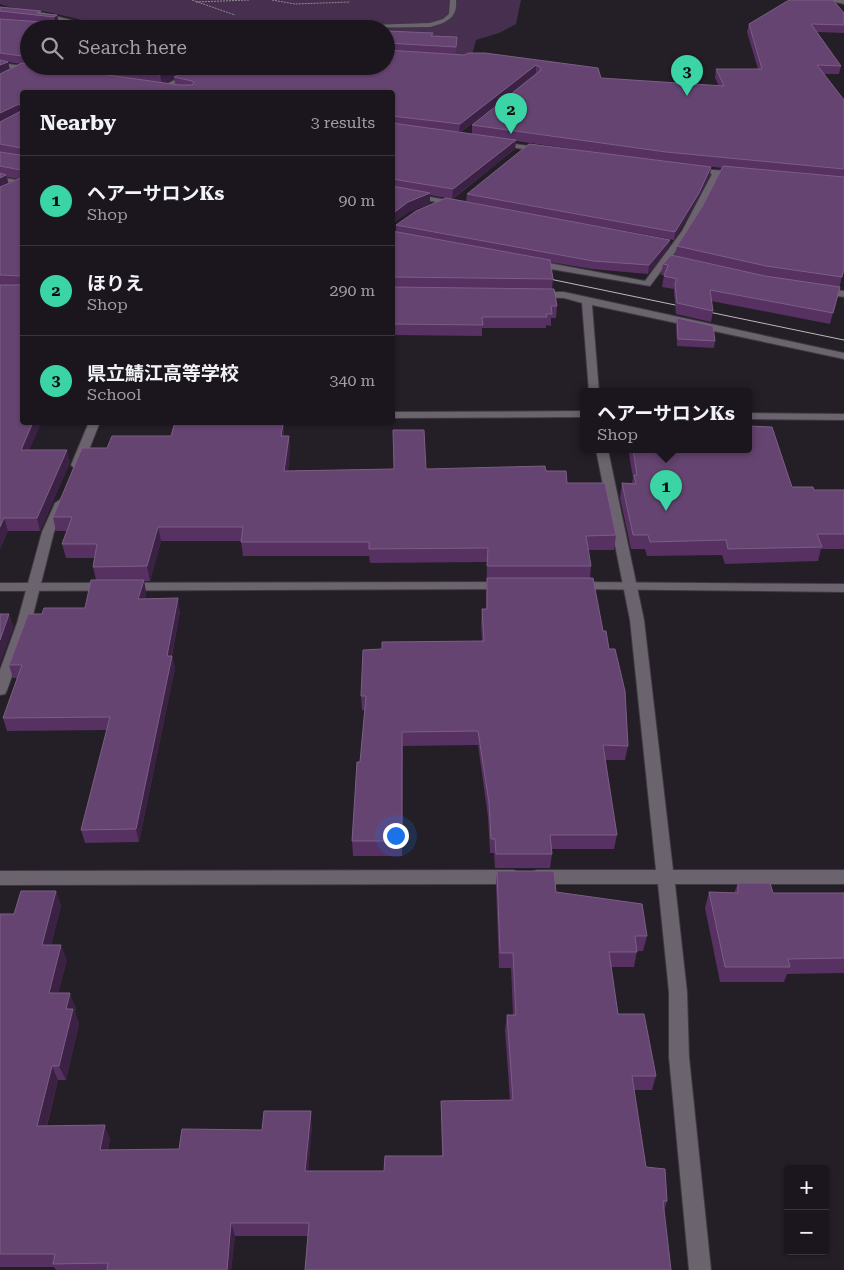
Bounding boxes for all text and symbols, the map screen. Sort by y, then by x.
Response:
search box [20,20,395,75]
icon: search [38,34,66,62]
text: Search here [78,36,187,59]
pin: 3 [671,55,703,96]
pin: 2 [495,93,527,134]
text: Nearby [40,111,116,135]
text: 3 results [311,113,375,132]
text: ヘアーサロンKs [87,182,224,205]
text: 1 [52,191,60,210]
text: 90 m [338,191,375,210]
text: Shop [87,205,128,224]
text: ほりえ [87,272,144,295]
text: 2 [52,281,60,300]
text: 290 m [329,281,375,300]
text: Shop [87,295,128,314]
text: 県立鯖江高等学校 [87,362,239,385]
text: 3 [52,371,60,390]
text: 340 m [329,371,375,390]
text: School [87,385,141,404]
popup [580,388,752,453]
text: ヘアーサロンKs [597,402,735,425]
text: Shop [597,425,638,444]
pin: 1 [650,470,682,511]
your location [383,823,409,849]
map controls [784,1165,829,1255]
button: + [784,1165,829,1210]
button: − [784,1210,829,1255]

